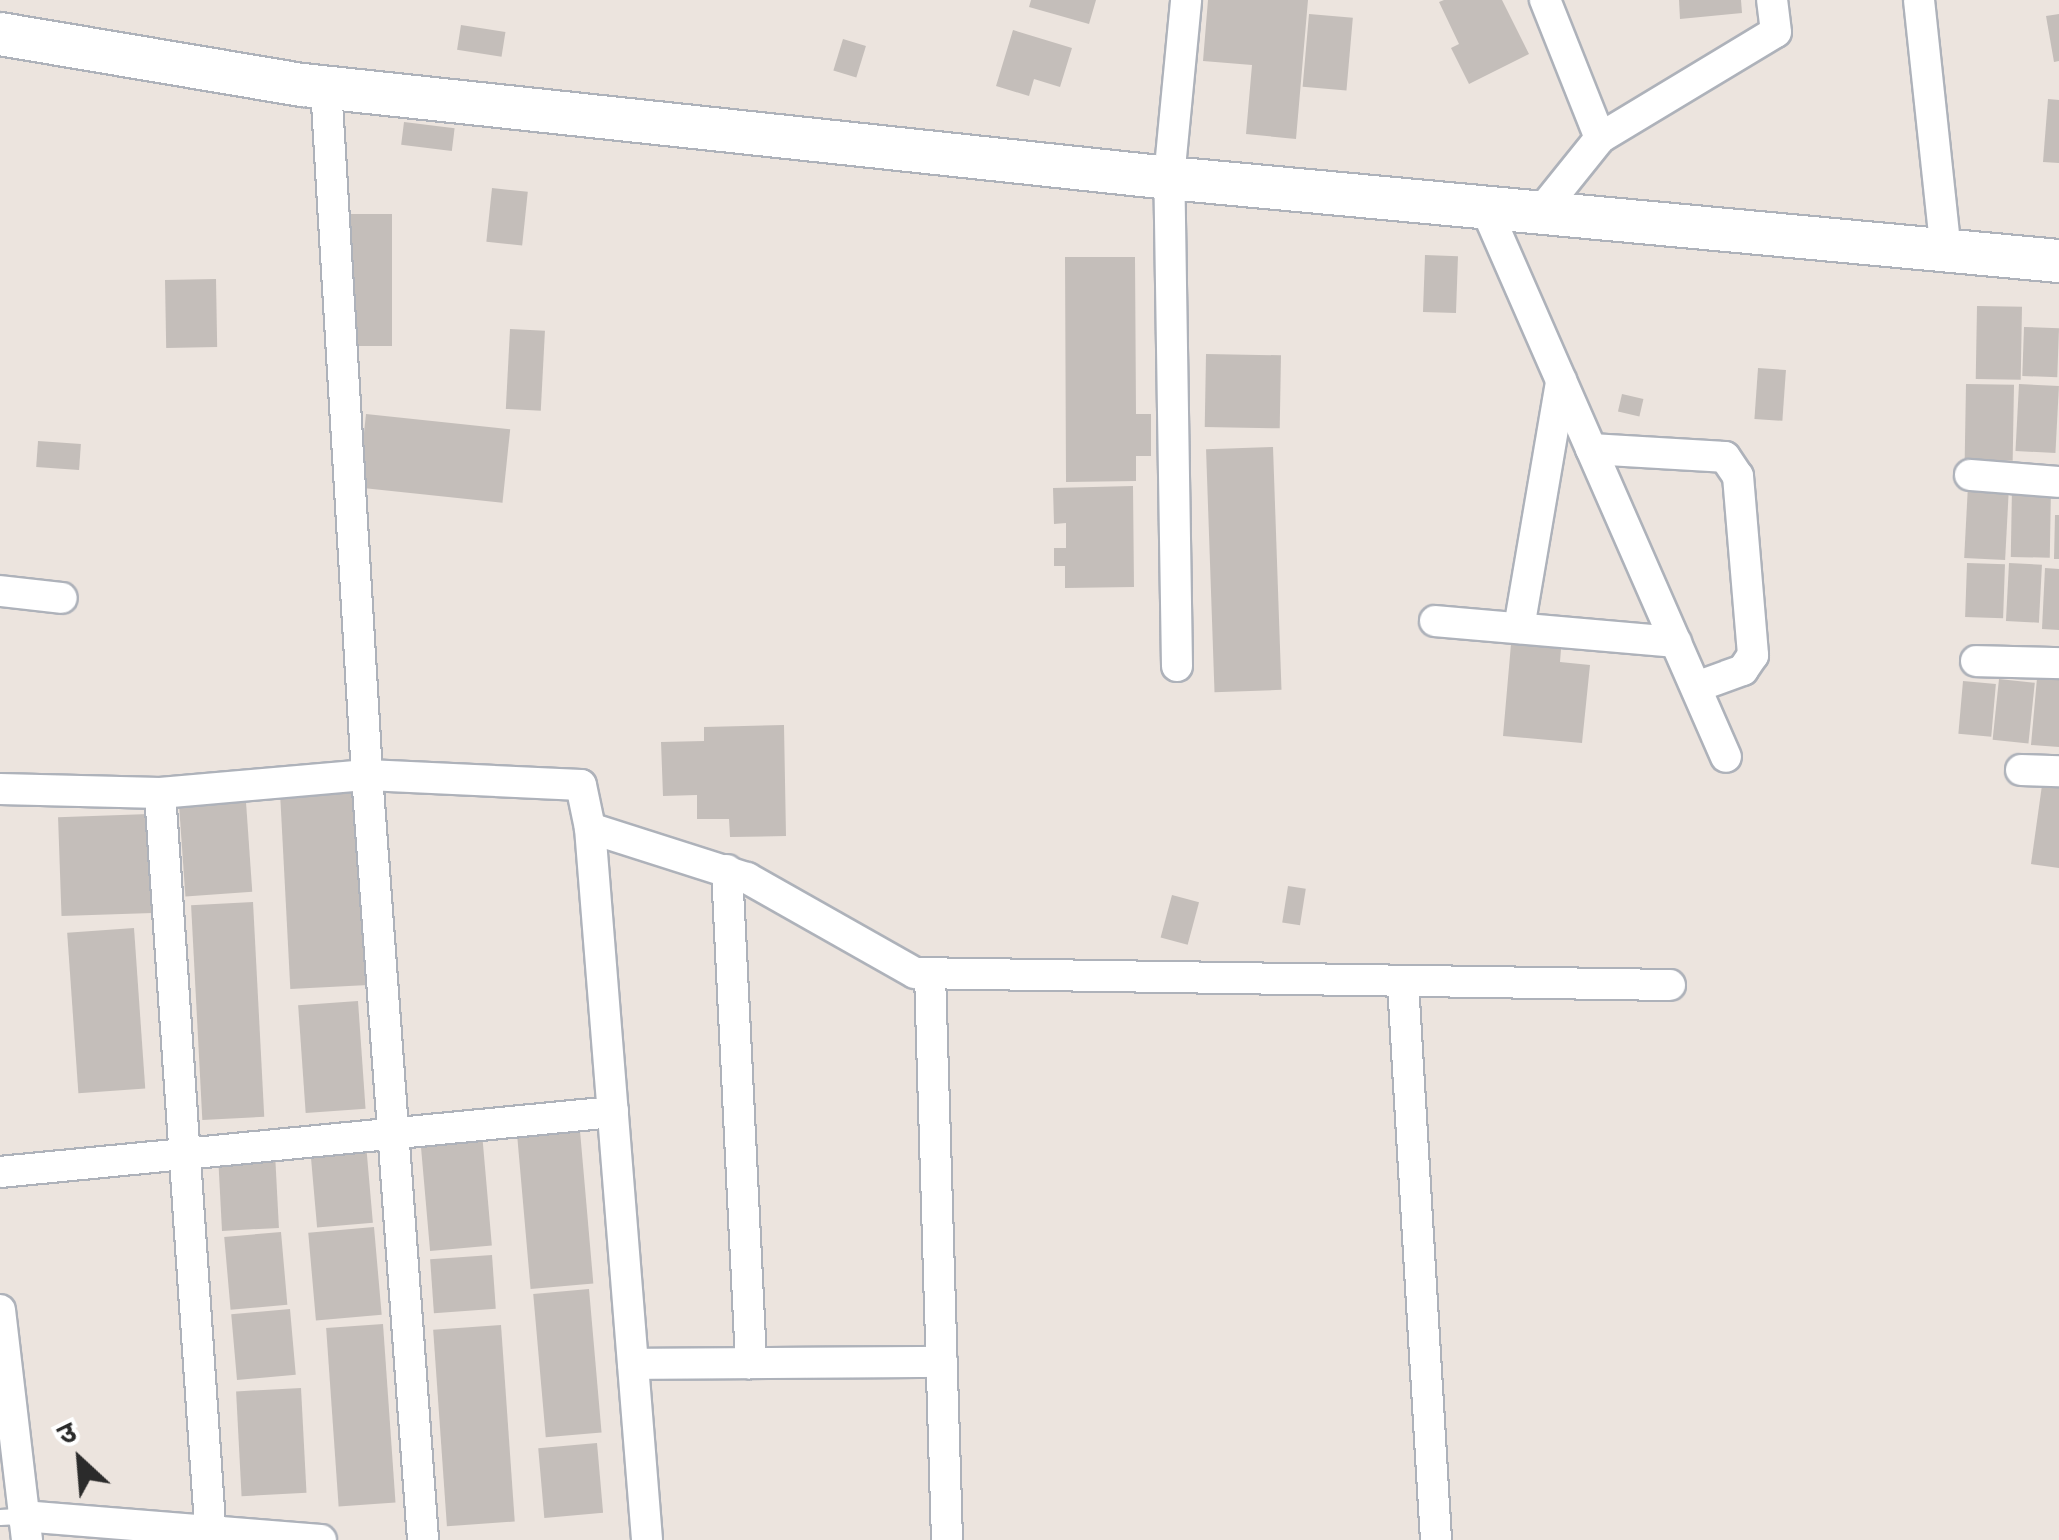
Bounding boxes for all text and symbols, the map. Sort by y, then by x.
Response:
north arrow [30,1410,130,1510]
text: उ [52,1413,82,1452]

